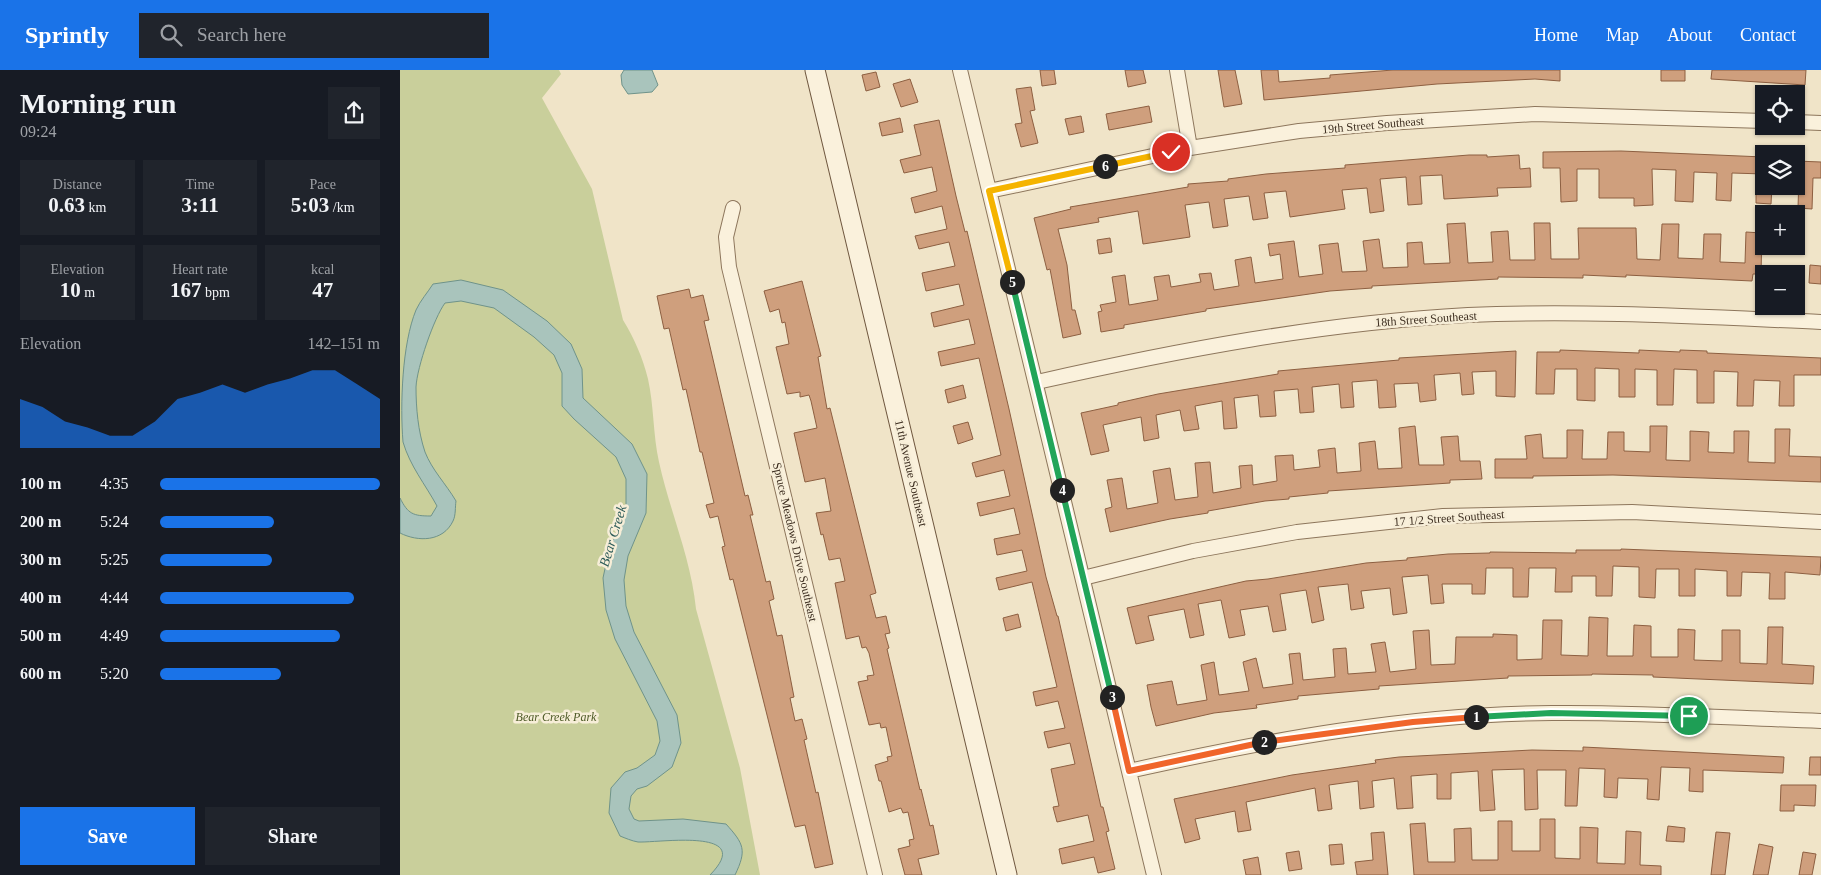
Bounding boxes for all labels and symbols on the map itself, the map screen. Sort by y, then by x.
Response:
street label: 19th Street Southeast [1322,114,1425,136]
pin [1150,131,1192,173]
pin: 6 [1092,154,1118,178]
pin: 5 [1000,270,1024,294]
street label: 18th Street Southeast [1375,308,1478,330]
street label: 11th Avenue Southeast [892,418,930,528]
street label: Spruce Meadows Drive Southeast [770,461,820,624]
pin: 4 [1050,478,1074,502]
water label: Bear Creek [597,503,630,569]
street label: 17 1/2 Street Southeast [1393,507,1506,529]
pin: 3 [1100,684,1124,710]
pin [1668,695,1710,737]
pin: 1 [1464,704,1488,730]
park label: Bear Creek Park [516,710,597,724]
pin: 2 [1252,730,1276,754]

